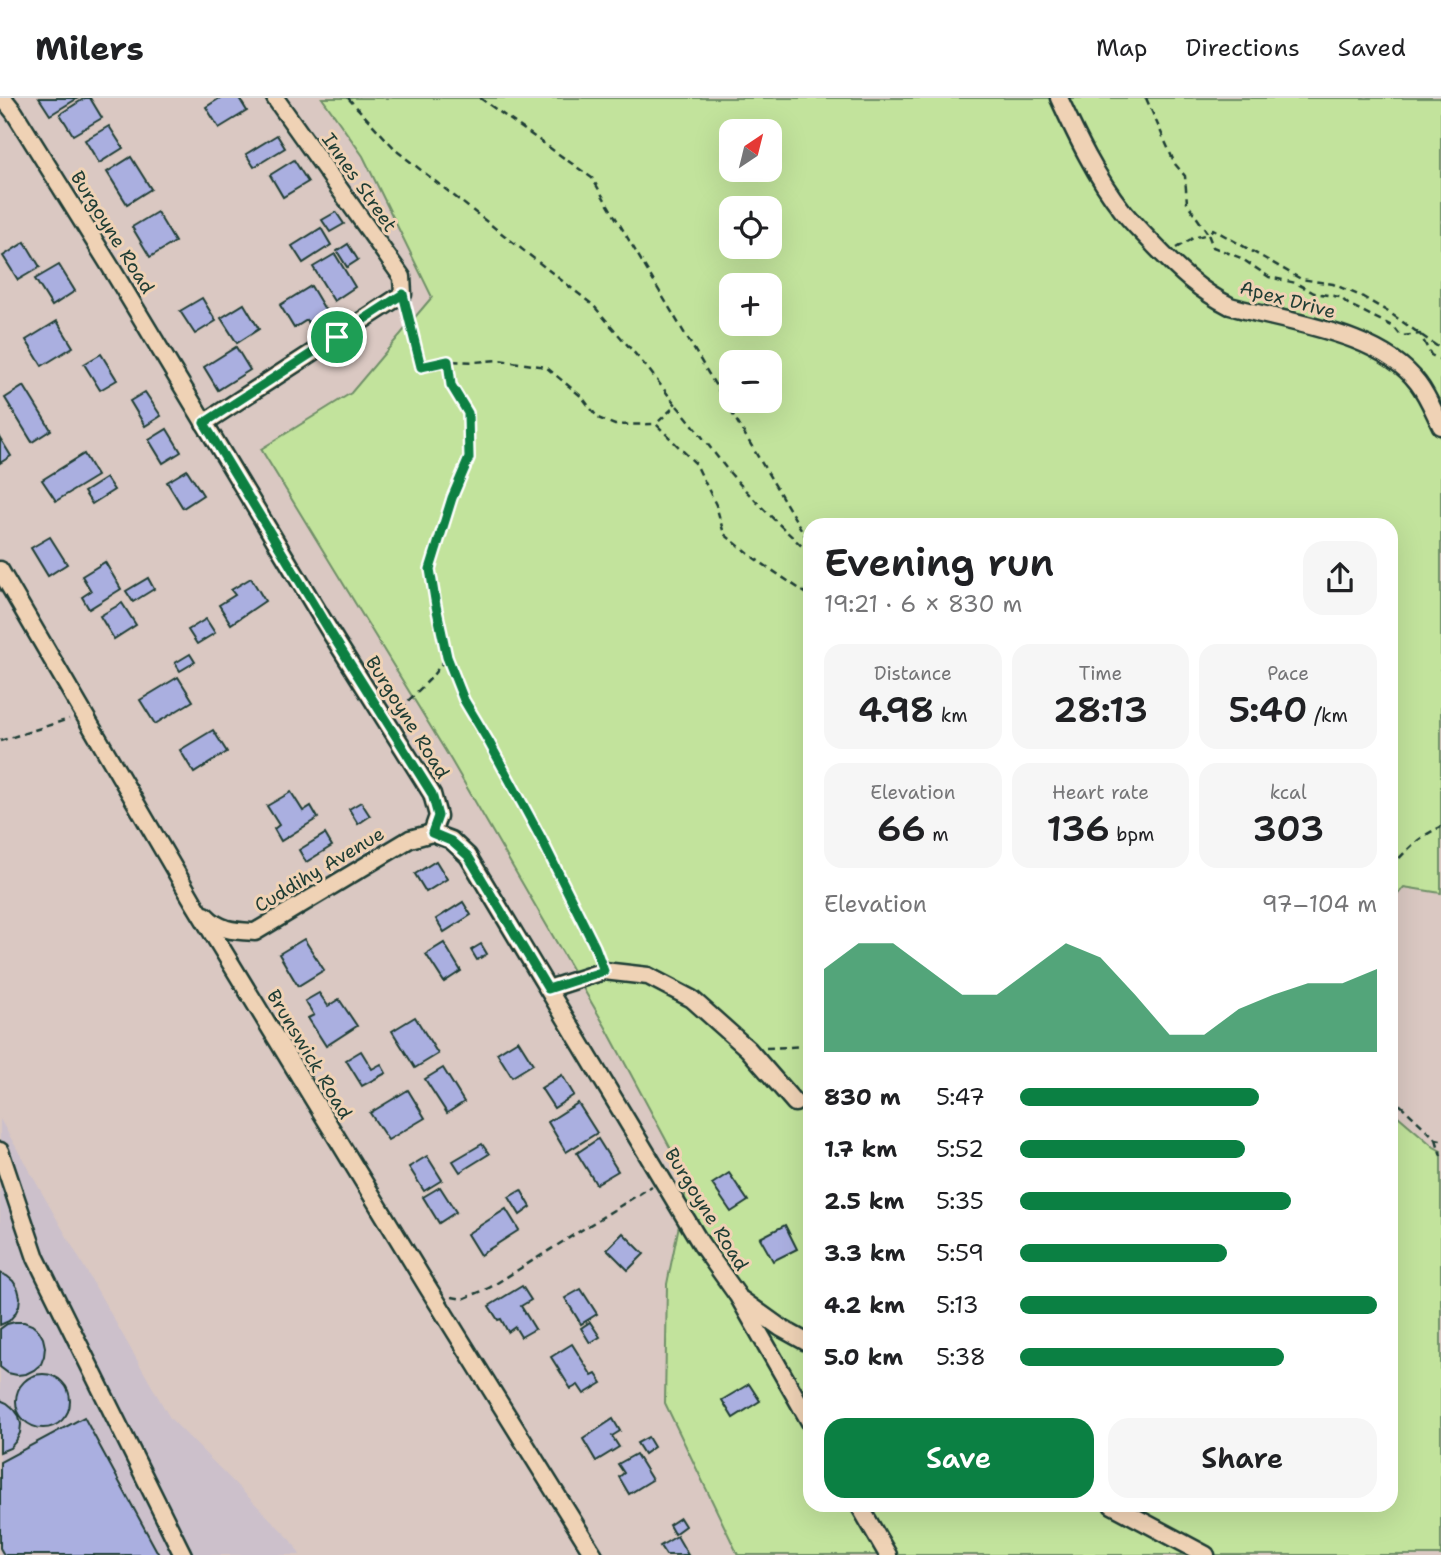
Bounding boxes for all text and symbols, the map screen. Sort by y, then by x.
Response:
text: Milers [35,26,144,71]
text: Map [1096,32,1147,64]
text: Directions [1185,32,1300,64]
text: Saved [1338,32,1406,64]
north arrow [719,119,782,182]
map controls [719,119,782,413]
street label: Innes Street [316,128,403,237]
street label: Burgoyne Road [65,166,160,298]
button: locate [719,196,782,259]
button: + [719,273,782,336]
street label: Apex Drive [1237,275,1339,324]
pin [307,307,367,367]
icon: arrive [318,318,356,356]
button: − [719,350,782,413]
text: Evening run [824,537,1054,588]
button: share [1303,541,1377,615]
text: 19:21 · 6 × 830 m [824,589,1022,619]
street label: Burgoyne Road [360,651,455,783]
text: Distance [874,661,952,686]
text: Time [1079,661,1122,686]
text: Pace [1267,661,1309,686]
text: 4.98 [858,686,934,733]
text: 28:13 [1053,686,1148,733]
text: 5:40 [1228,686,1307,733]
text: km [934,703,968,728]
text: /km [1307,703,1348,728]
text: Elevation [870,780,955,805]
text: Heart rate [1052,780,1149,805]
text: kcal [1270,780,1307,805]
text: 66 [877,805,926,852]
text: 136 [1047,805,1110,852]
text: 303 [1252,805,1324,852]
street label: Cuddihy Avenue [250,821,389,918]
text: m [926,822,949,847]
text: bpm [1110,822,1154,847]
text: Elevation [824,889,927,919]
text: 97–104 m [1262,889,1377,919]
street label: Brunswick Road [261,985,358,1124]
text: 830 m [824,1082,901,1112]
text: 5:47 [936,1082,985,1112]
text: 1.7 km [824,1134,897,1164]
text: 5:52 [936,1134,984,1164]
street label: Burgoyne Road [659,1143,754,1275]
text: 2.5 km [824,1186,905,1216]
text: 5:35 [936,1186,984,1216]
text: 3.3 km [824,1238,905,1268]
text: 5:59 [936,1238,984,1268]
text: 4.2 km [824,1290,905,1320]
text: 5:13 [936,1290,979,1320]
text: 5.0 km [824,1342,903,1372]
text: 5:38 [936,1342,986,1372]
button: Save [824,1418,1094,1498]
button: Share [1108,1418,1377,1498]

